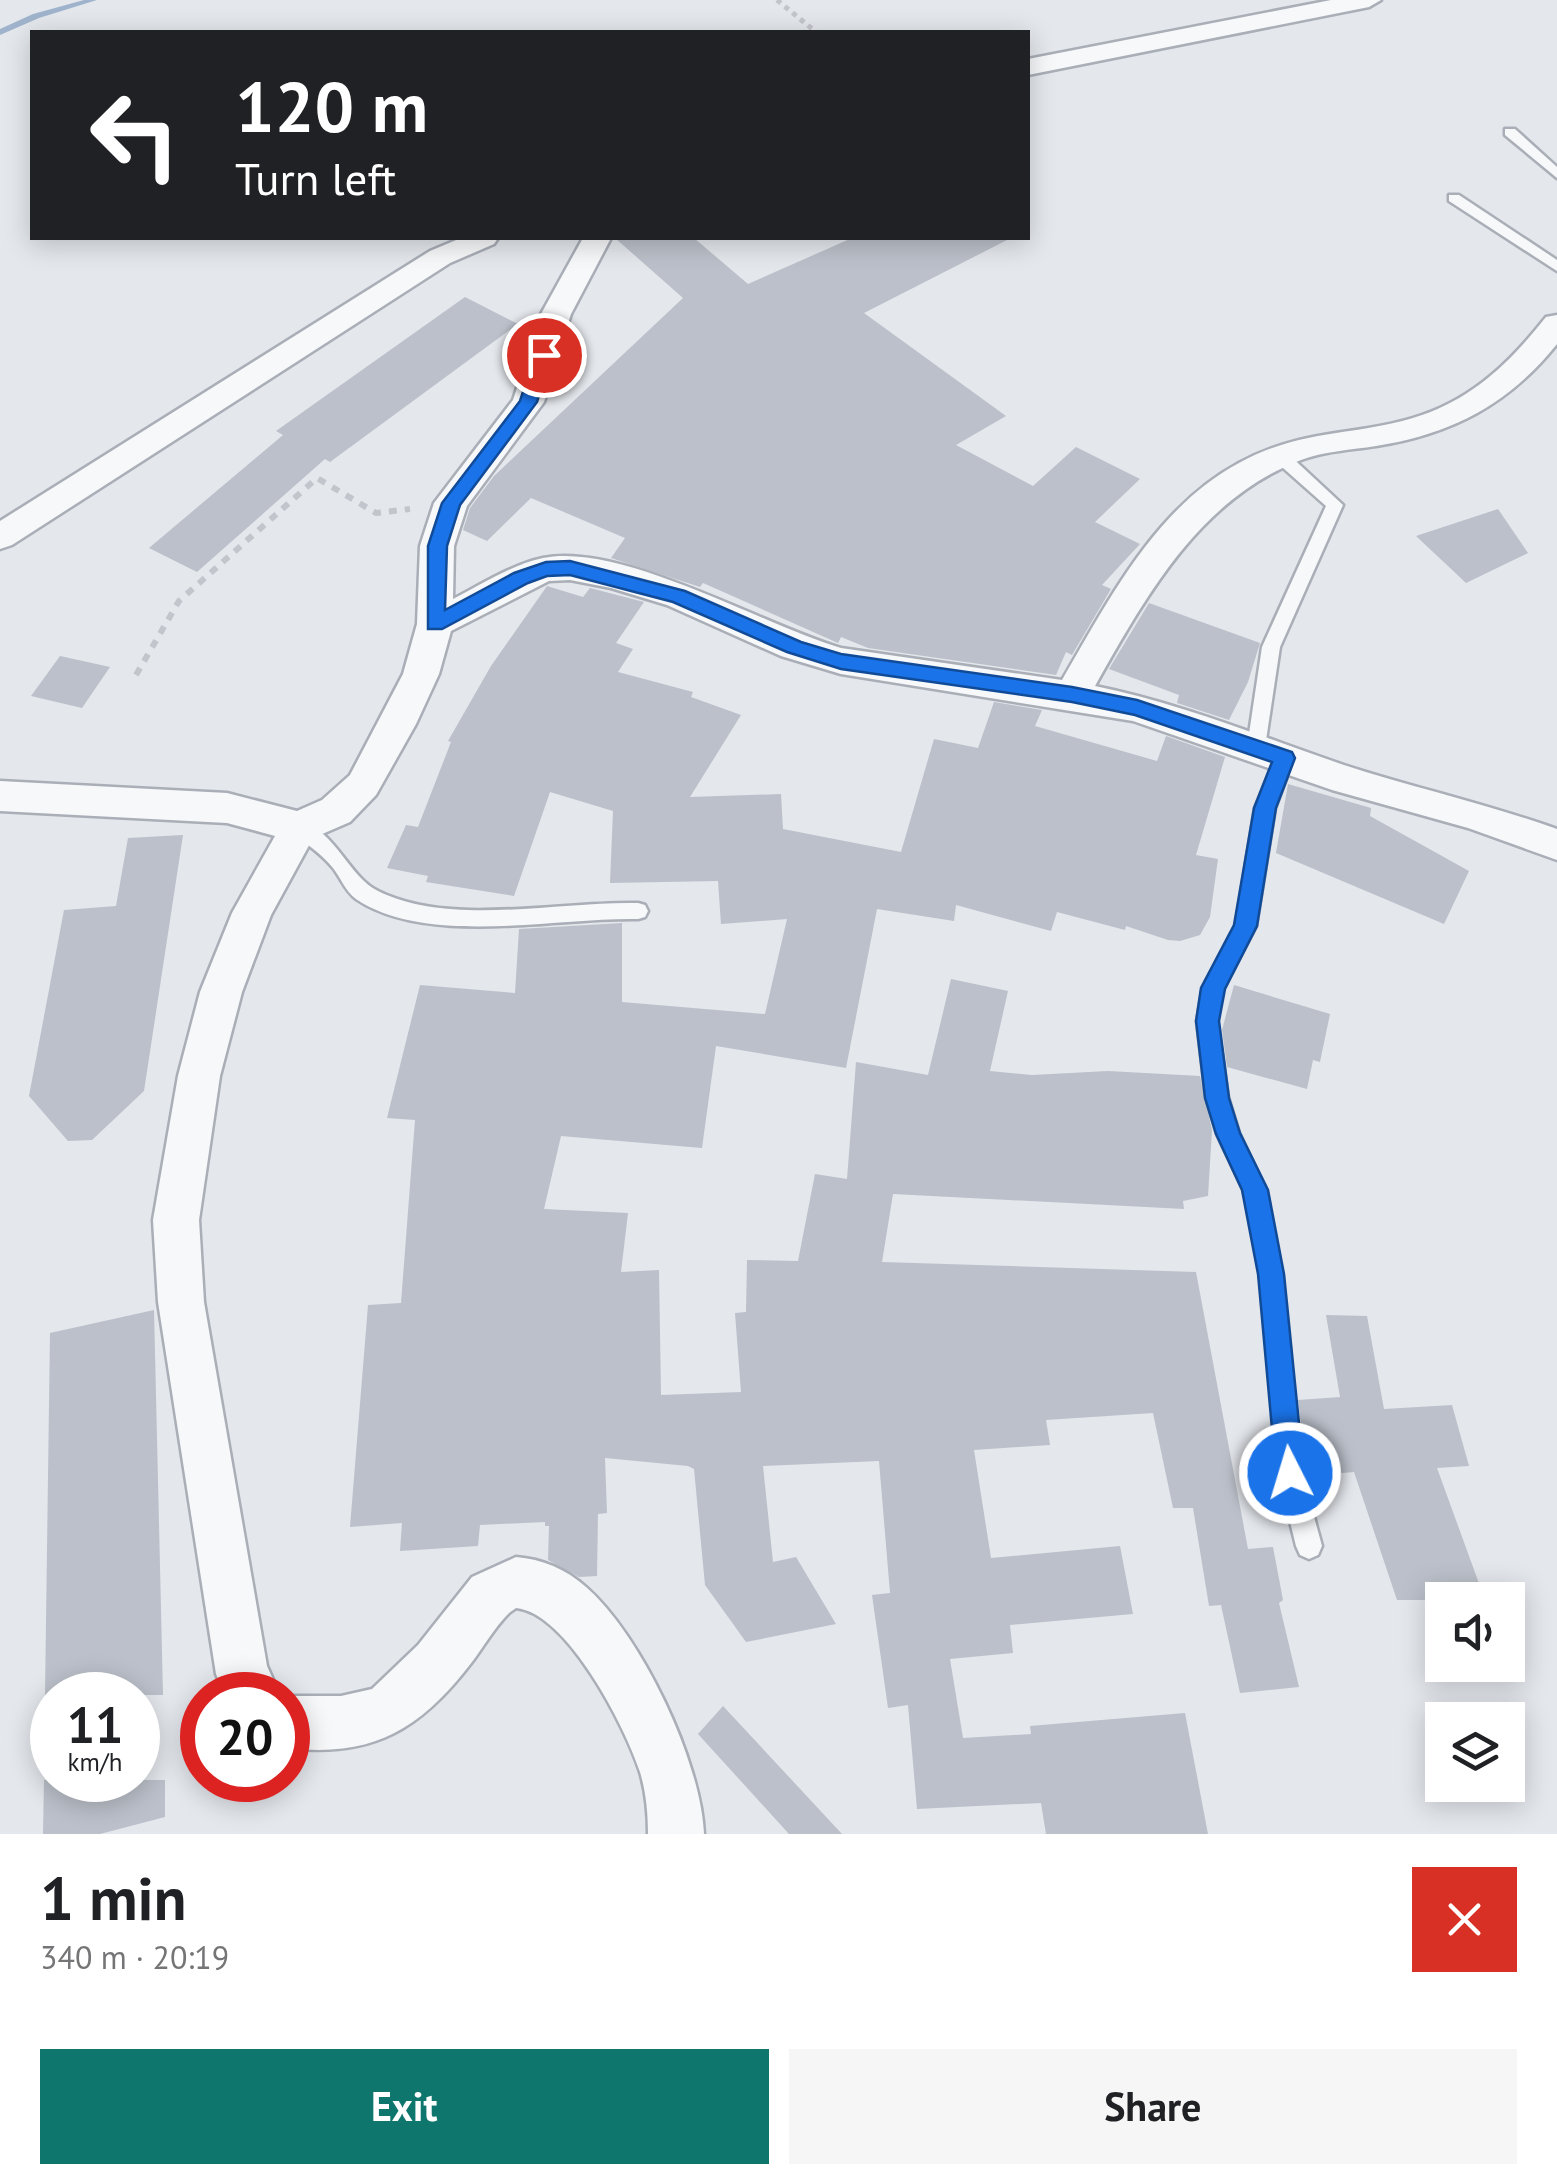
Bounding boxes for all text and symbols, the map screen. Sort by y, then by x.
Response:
text: 120 m [235,61,428,151]
icon: left [70,70,200,200]
text: Turn left [235,149,396,207]
pin [502,313,587,398]
icon: arrive [517,328,572,383]
position arrow [1238,1421,1342,1525]
map controls [1425,1582,1525,1802]
button: sound [1425,1582,1525,1682]
speed limit sign: 20 [180,1672,310,1802]
text: 11 [67,1692,123,1757]
button: layers [1425,1702,1525,1802]
text: km/h [68,1746,122,1778]
text: 1 min [40,1859,186,1937]
button: close [1412,1867,1517,1972]
text: 340 m · 20:19 [40,1936,229,1978]
button: Exit [40,2049,769,2164]
button: Share [789,2049,1517,2164]

